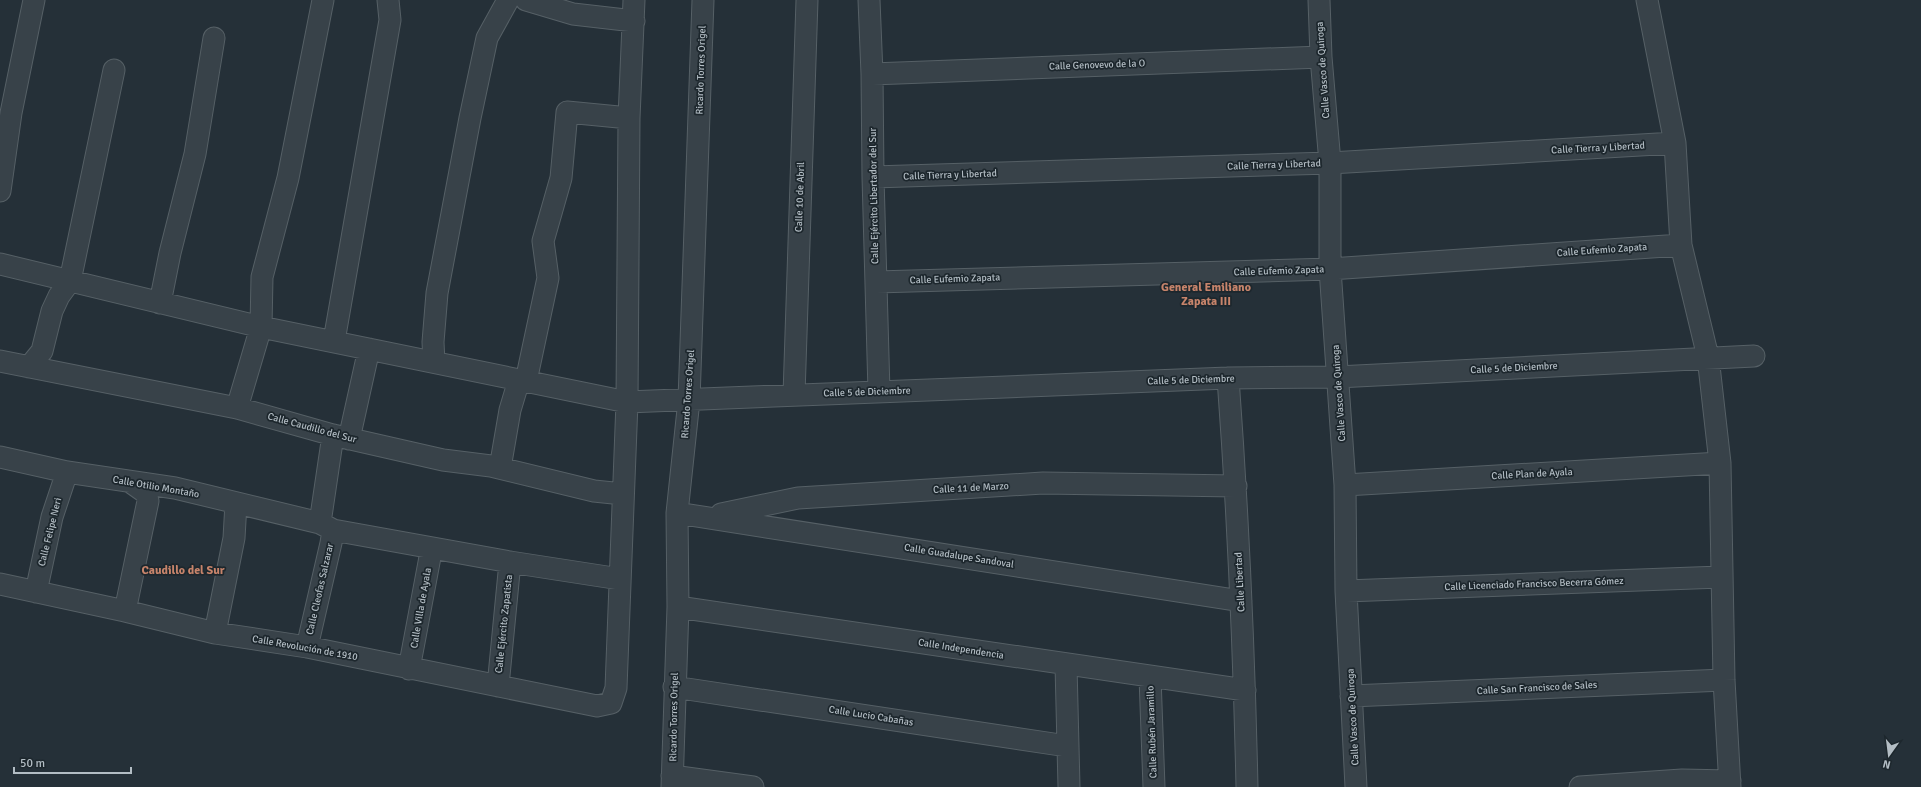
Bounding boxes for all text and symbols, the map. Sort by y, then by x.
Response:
street label: Calle Vasco de Quiroga [1314,21,1332,119]
street label: Ricardo Torres Origel [693,25,709,115]
street label: Calle Genovevo de la O [1049,57,1146,73]
street label: Calle Ejército Libertador del Sur [867,128,881,264]
street label: Calle Tierra y Libertad [1551,140,1645,156]
street label: Calle Tierra y Libertad [1227,157,1321,173]
street label: Calle 10 de Abril [793,162,807,232]
street label: Calle Tierra y Libertad [903,167,997,183]
street label: Calle Eufemio Zapata [1556,241,1648,259]
street label: Calle Eufemio Zapata [1234,263,1324,279]
street label: Calle Eufemio Zapata [910,271,1000,287]
district label: General Emiliano Zapata III [1161,280,1251,309]
street label: Calle Vasco de Quiroga [1330,344,1348,442]
street label: Ricardo Torres Origel [679,349,697,439]
street label: Calle 5 de Diciembre [1470,360,1558,376]
street label: Calle 5 de Diciembre [1147,372,1235,388]
street label: Calle 5 de Diciembre [823,384,911,400]
street label: Calle Caudillo del Sur [266,410,358,446]
street label: Calle Plan de Ayala [1491,466,1573,482]
street label: Calle Otilio Montaño [112,473,200,501]
street label: Calle 11 de Marzo [933,480,1009,496]
street label: Calle Felipe Neri [36,496,64,568]
street label: Calle Guadalupe Sandoval [903,541,1015,571]
street label: Calle Cleofas Salzarar [304,542,336,636]
street label: Calle Libertad [1232,552,1248,612]
district label: Caudillo del Sur [141,563,225,578]
street label: Calle Villa de Ayala [408,567,434,649]
street label: Calle Ejército Zapatista [493,574,515,674]
street label: Calle Licenciado Francisco Becerra Gómez [1444,575,1624,593]
street label: Calle Revolución de 1910 [251,633,359,663]
street label: Calle Independencia [917,636,1005,662]
street label: Calle Vasco de Quiroga [1344,668,1362,766]
street label: Ricardo Torres Origel [667,672,681,762]
street label: Calle San Francisco de Sales [1476,679,1598,697]
street label: Calle Rubén Jaramillo [1144,686,1160,778]
street label: Calle Lucio Cabañas [828,703,915,729]
north arrow [1869,735,1909,775]
scale bar [14,749,131,775]
text: 50 m [20,756,45,771]
text: N [1881,757,1892,771]

